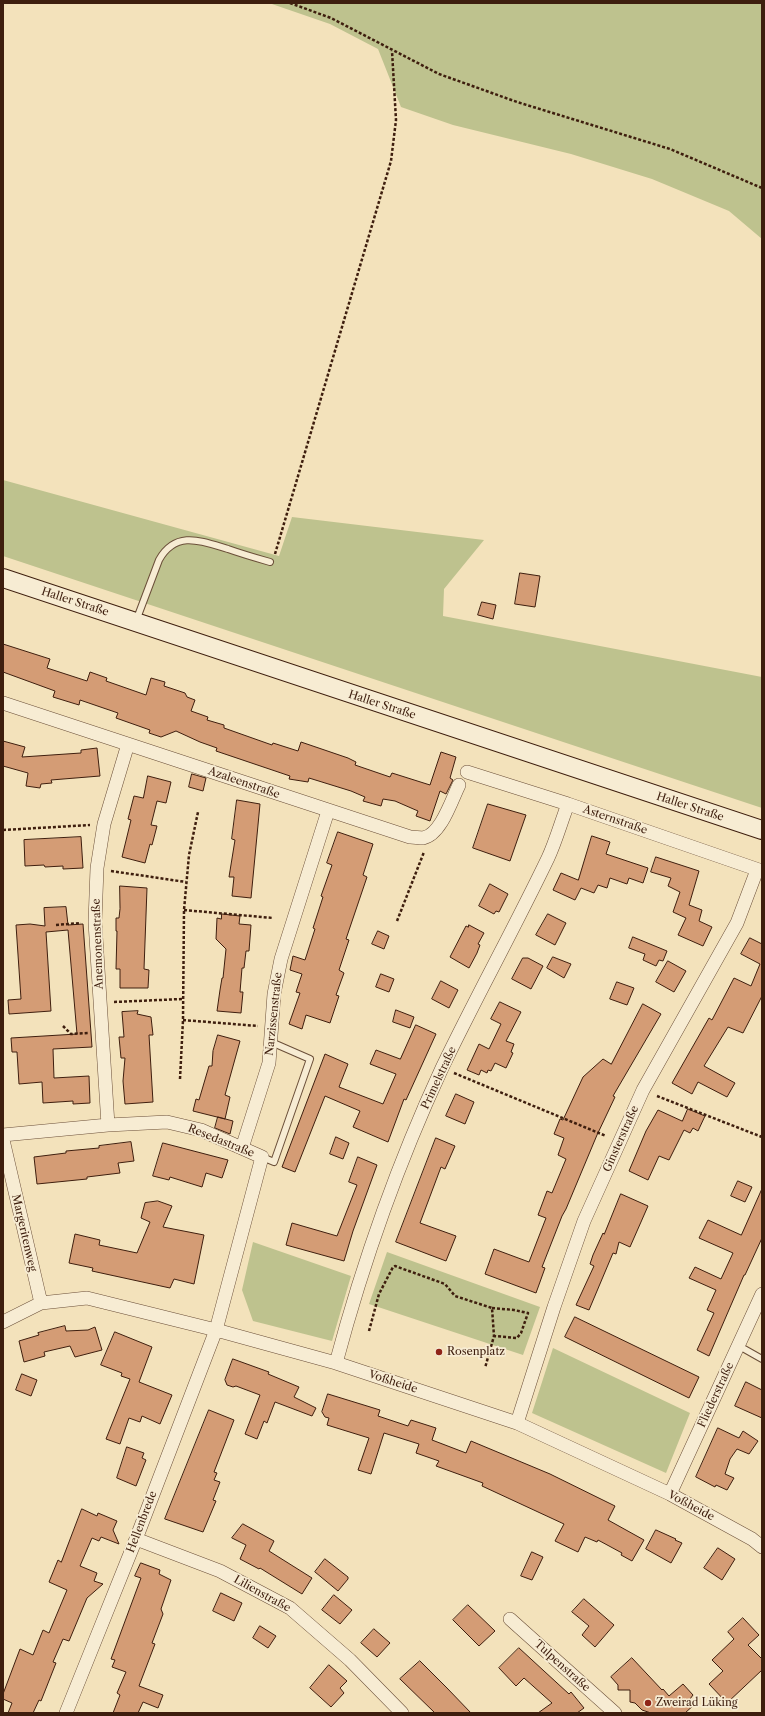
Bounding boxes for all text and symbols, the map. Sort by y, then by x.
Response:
street label: Haller Straße [40,585,110,619]
street label: Haller Straße [347,688,417,722]
street label: Azaleenstraße [206,765,282,801]
street label: Haller Straße [655,790,725,824]
street label: Asternstraße [581,803,649,837]
street label: Anemonenstraße [90,898,106,990]
street label: Narzissenstraße [263,972,285,1056]
street label: Primelstraße [419,1045,459,1111]
street label: Ginsterstraße [600,1104,642,1174]
street label: Resedastraße [186,1122,256,1160]
street label: Margeritenweg [9,1193,39,1273]
place label: Rosenplatz [447,1345,505,1359]
marker: Rosenplatz [434,1347,444,1357]
street label: Fliederstraße [695,1360,737,1430]
street label: Voßheide [367,1368,419,1396]
street label: Voßheide [666,1488,716,1524]
street label: Hellenbrede [124,1489,160,1555]
street label: Lilienstraße [231,1573,293,1615]
street label: Tulpenstraße [531,1637,593,1695]
place label: Zweirad Lüking [656,1696,738,1710]
marker: Zweirad Lüking [643,1698,653,1708]

